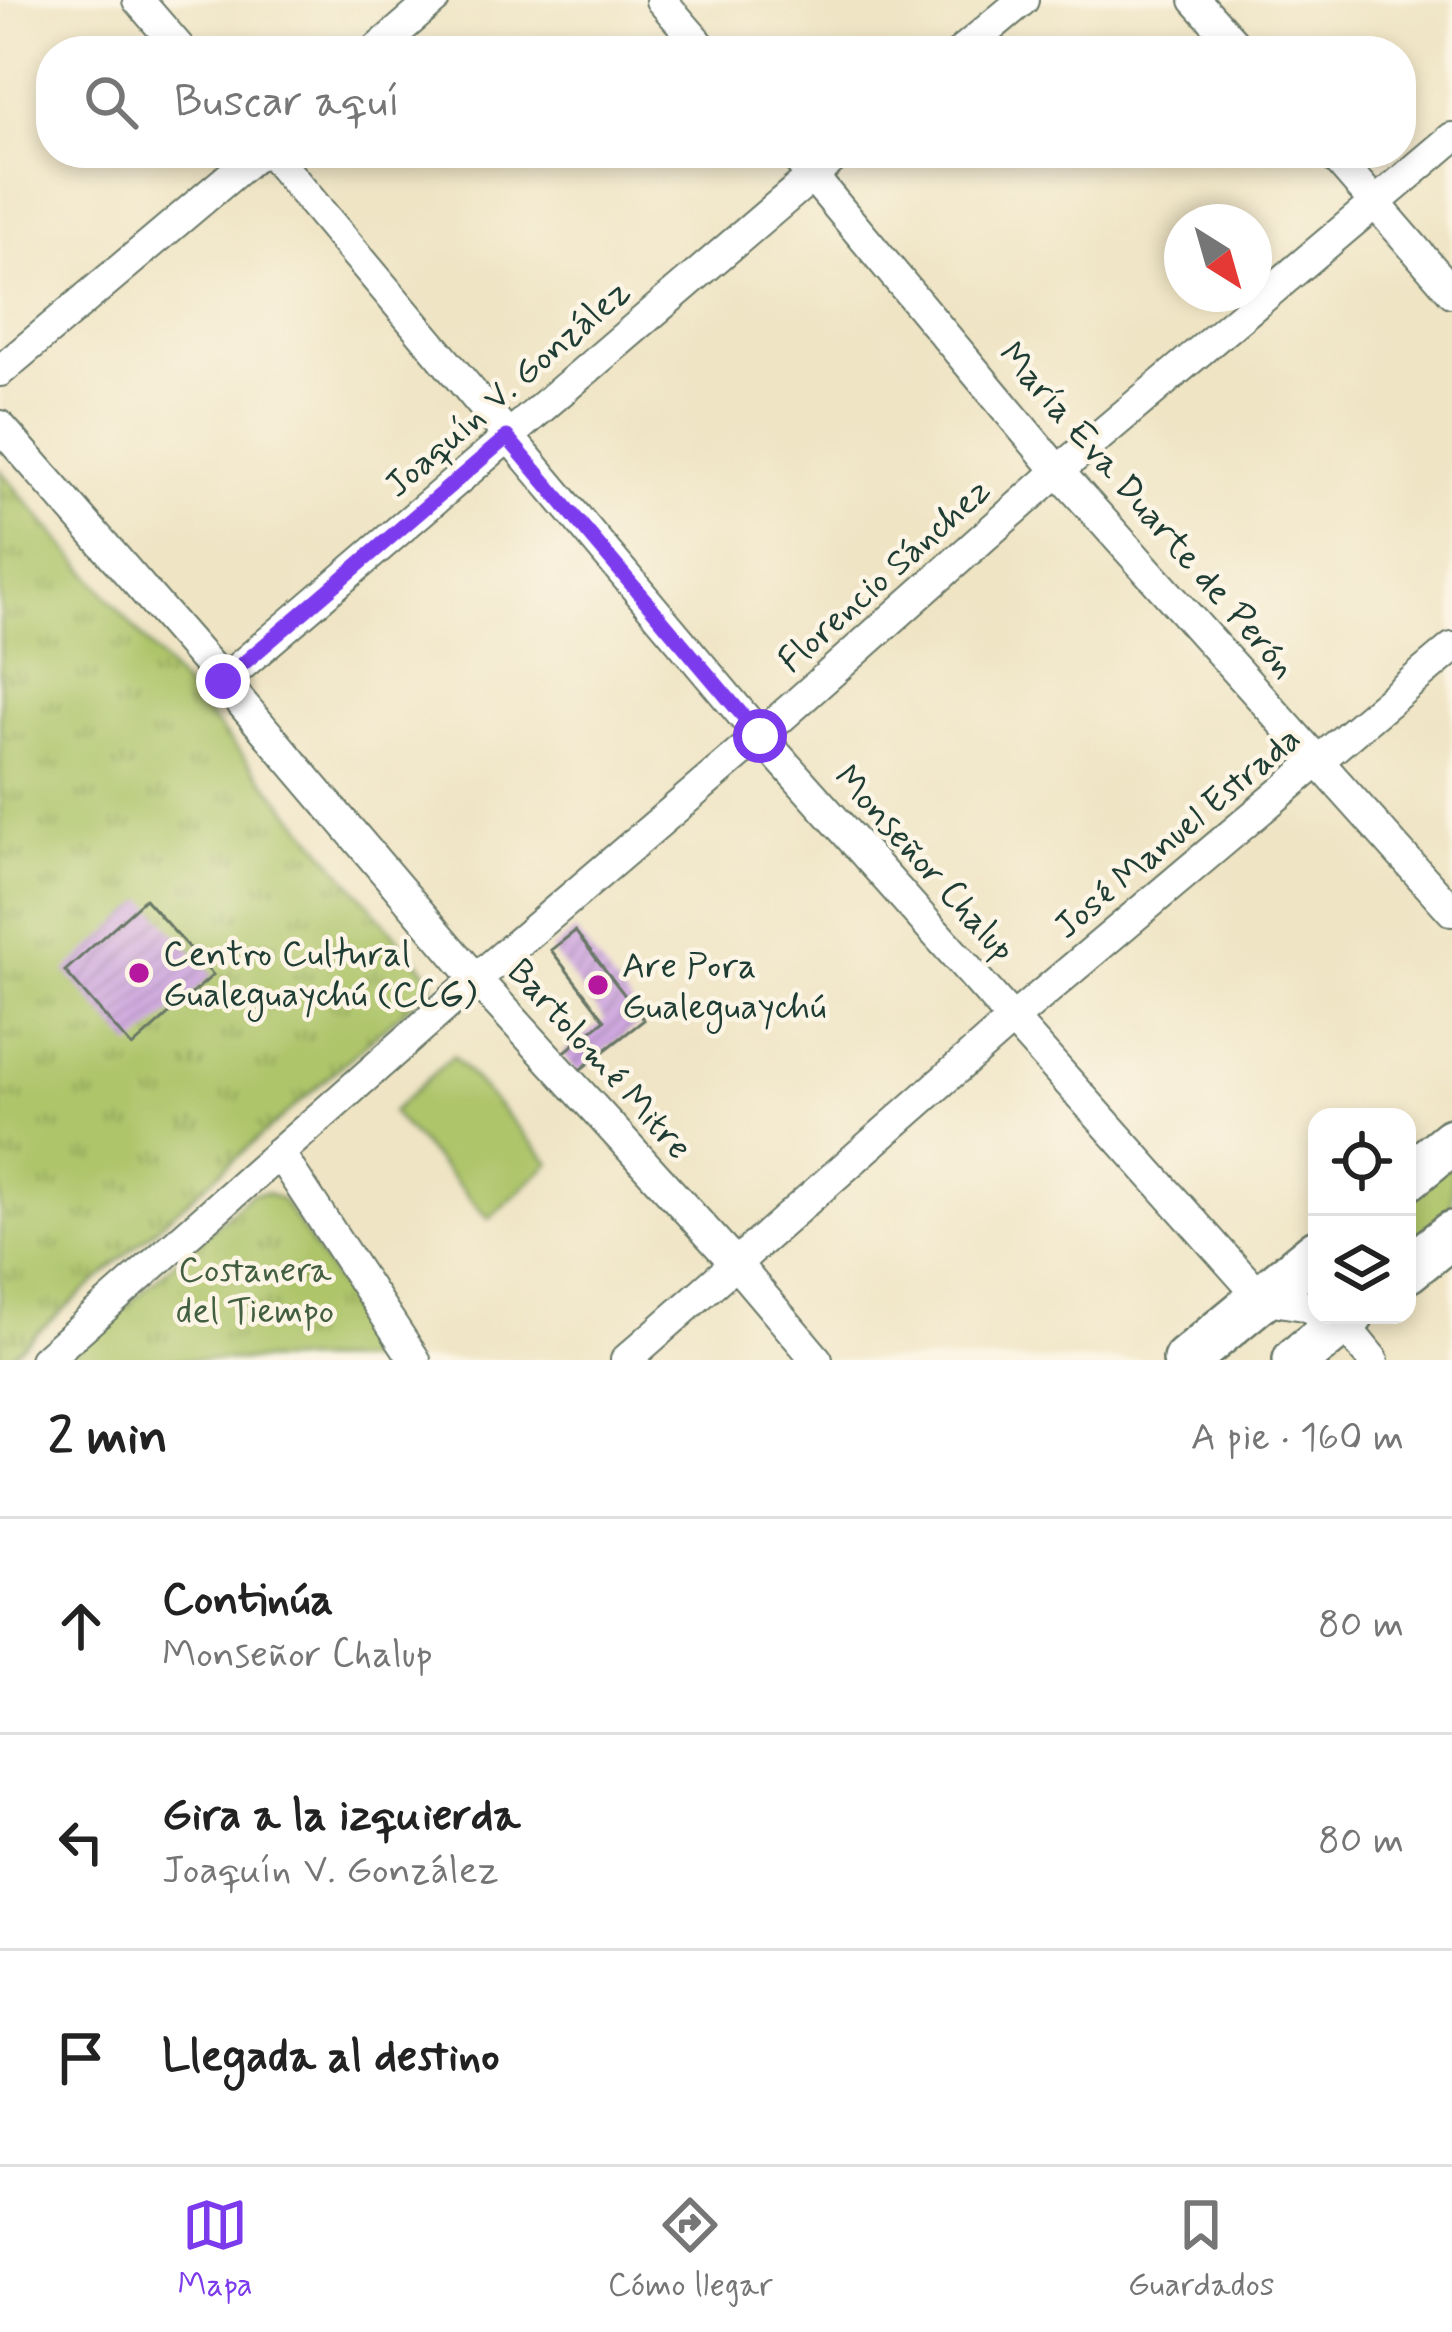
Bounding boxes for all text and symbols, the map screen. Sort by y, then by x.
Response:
search box [36,36,1416,168]
icon: search [78,69,144,135]
text: Buscar aquí [174,73,400,132]
north arrow [1164,204,1272,312]
street label: Joaquín V. González [376,270,641,509]
street label: María Eva Duarte de Perón [987,333,1306,690]
street label: Florencio Sánchez [769,469,1002,685]
route end [196,654,250,708]
route start [733,709,787,763]
street label: José Manuel Estrada [1045,717,1311,951]
street label: Monseñor Chalup [822,756,1024,973]
place label: Centro Cultural Gualeguaychú (CCG) [163,932,477,1022]
place label: Are Pora Gualeguaychú [622,944,826,1034]
street label: Bartolomé Mitre [496,950,701,1171]
marker: Centro Cultural Gualeguaychú (CCG) [126,960,152,986]
marker: Are Pora Gualeguaychú [585,972,611,998]
map controls [1308,1108,1416,1324]
button: locate [1308,1108,1416,1216]
button: layers [1308,1216,1416,1324]
park label: Costanera del Tiempo [176,1248,334,1336]
text: 2 min [48,1405,168,1471]
text: A pie · 160 m [1191,1413,1404,1464]
text: Continúa [162,1571,333,1630]
icon: ahead [48,1593,114,1659]
text: 80 m [1318,1600,1404,1651]
text: Monseñor Chalup [162,1630,433,1681]
text: Gira a la izquierda [162,1787,520,1846]
icon: left [48,1809,114,1875]
text: 80 m [1318,1816,1404,1867]
text: Joaquín V. González [162,1846,499,1897]
icon: arrive [48,2025,114,2091]
text: Llegada al destino [162,2028,499,2087]
tab: Mapa [177,2192,253,2308]
tab: Cómo llegar [608,2192,773,2308]
tab: Guardados [1128,2192,1275,2308]

